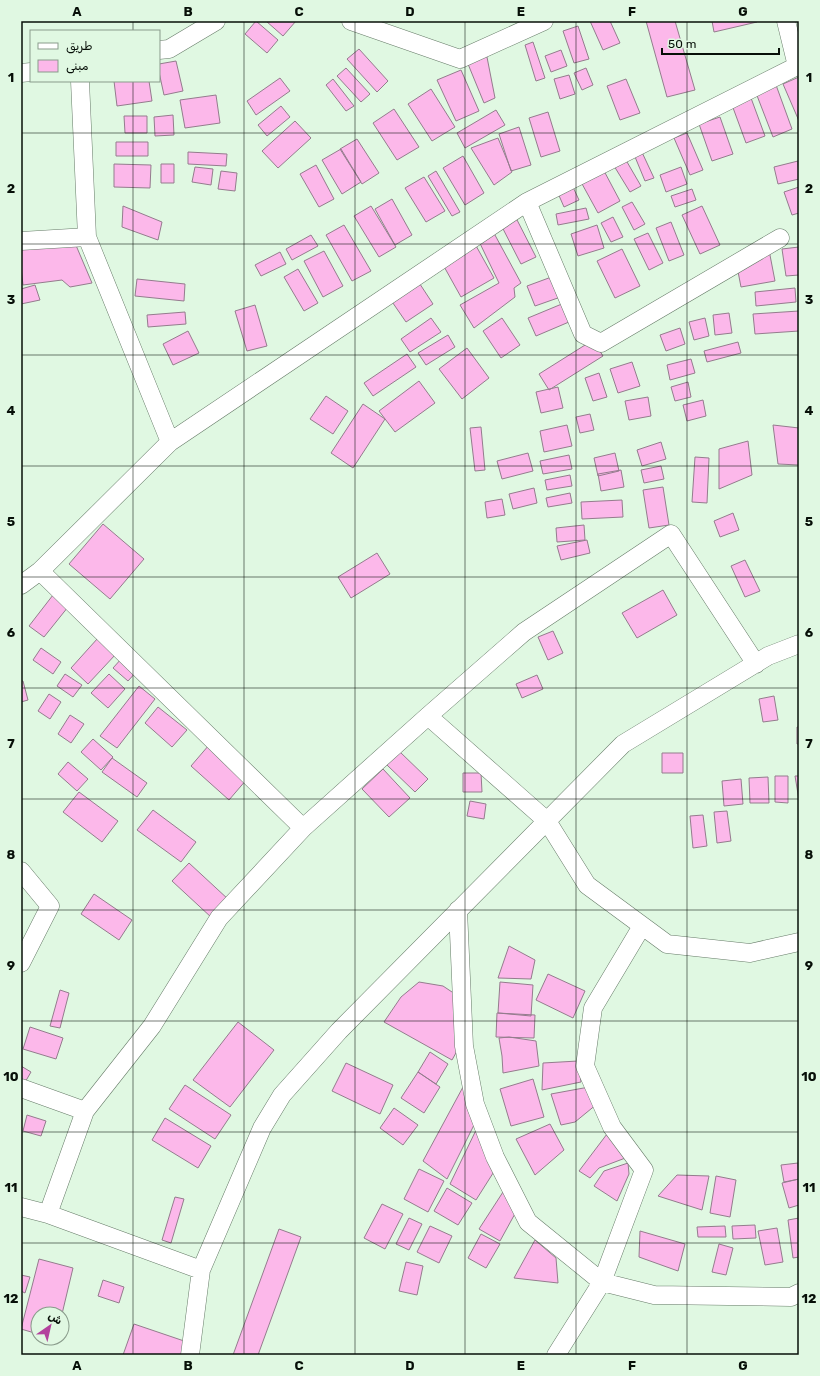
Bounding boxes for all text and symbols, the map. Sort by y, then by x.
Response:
text: A [72,4,82,19]
text: B [183,4,193,19]
text: C [294,4,304,19]
text: D [405,4,415,19]
text: E [517,4,525,19]
text: F [628,4,636,19]
text: G [738,4,748,19]
legend [30,30,160,82]
scale bar [662,30,779,56]
text: 50 m [668,37,696,51]
text: طريق [66,39,92,54]
text: مبنى [66,59,89,74]
text: 1 [8,70,14,85]
text: 1 [806,70,812,85]
text: 2 [7,181,15,196]
text: 2 [805,181,813,196]
text: 3 [7,292,16,307]
text: 3 [805,292,814,307]
text: 4 [7,403,16,418]
text: 4 [805,403,814,418]
text: 5 [7,514,15,529]
text: 5 [805,514,813,529]
text: 6 [7,625,16,640]
text: 6 [805,625,814,640]
text: 7 [7,736,15,751]
text: 7 [805,736,813,751]
text: 8 [7,847,16,862]
text: 8 [805,847,814,862]
text: 9 [7,958,15,973]
text: 9 [805,958,813,973]
text: 10 [3,1069,19,1084]
text: 10 [801,1069,817,1084]
text: 11 [5,1180,17,1195]
text: 11 [803,1180,815,1195]
text: 12 [4,1291,18,1306]
text: 12 [802,1291,816,1306]
north arrow [30,1306,70,1346]
text: ش [46,1309,65,1327]
text: A [72,1358,82,1373]
text: B [183,1358,193,1373]
text: C [294,1358,304,1373]
text: D [405,1358,415,1373]
text: E [517,1358,525,1373]
text: F [628,1358,636,1373]
text: G [738,1358,748,1373]

